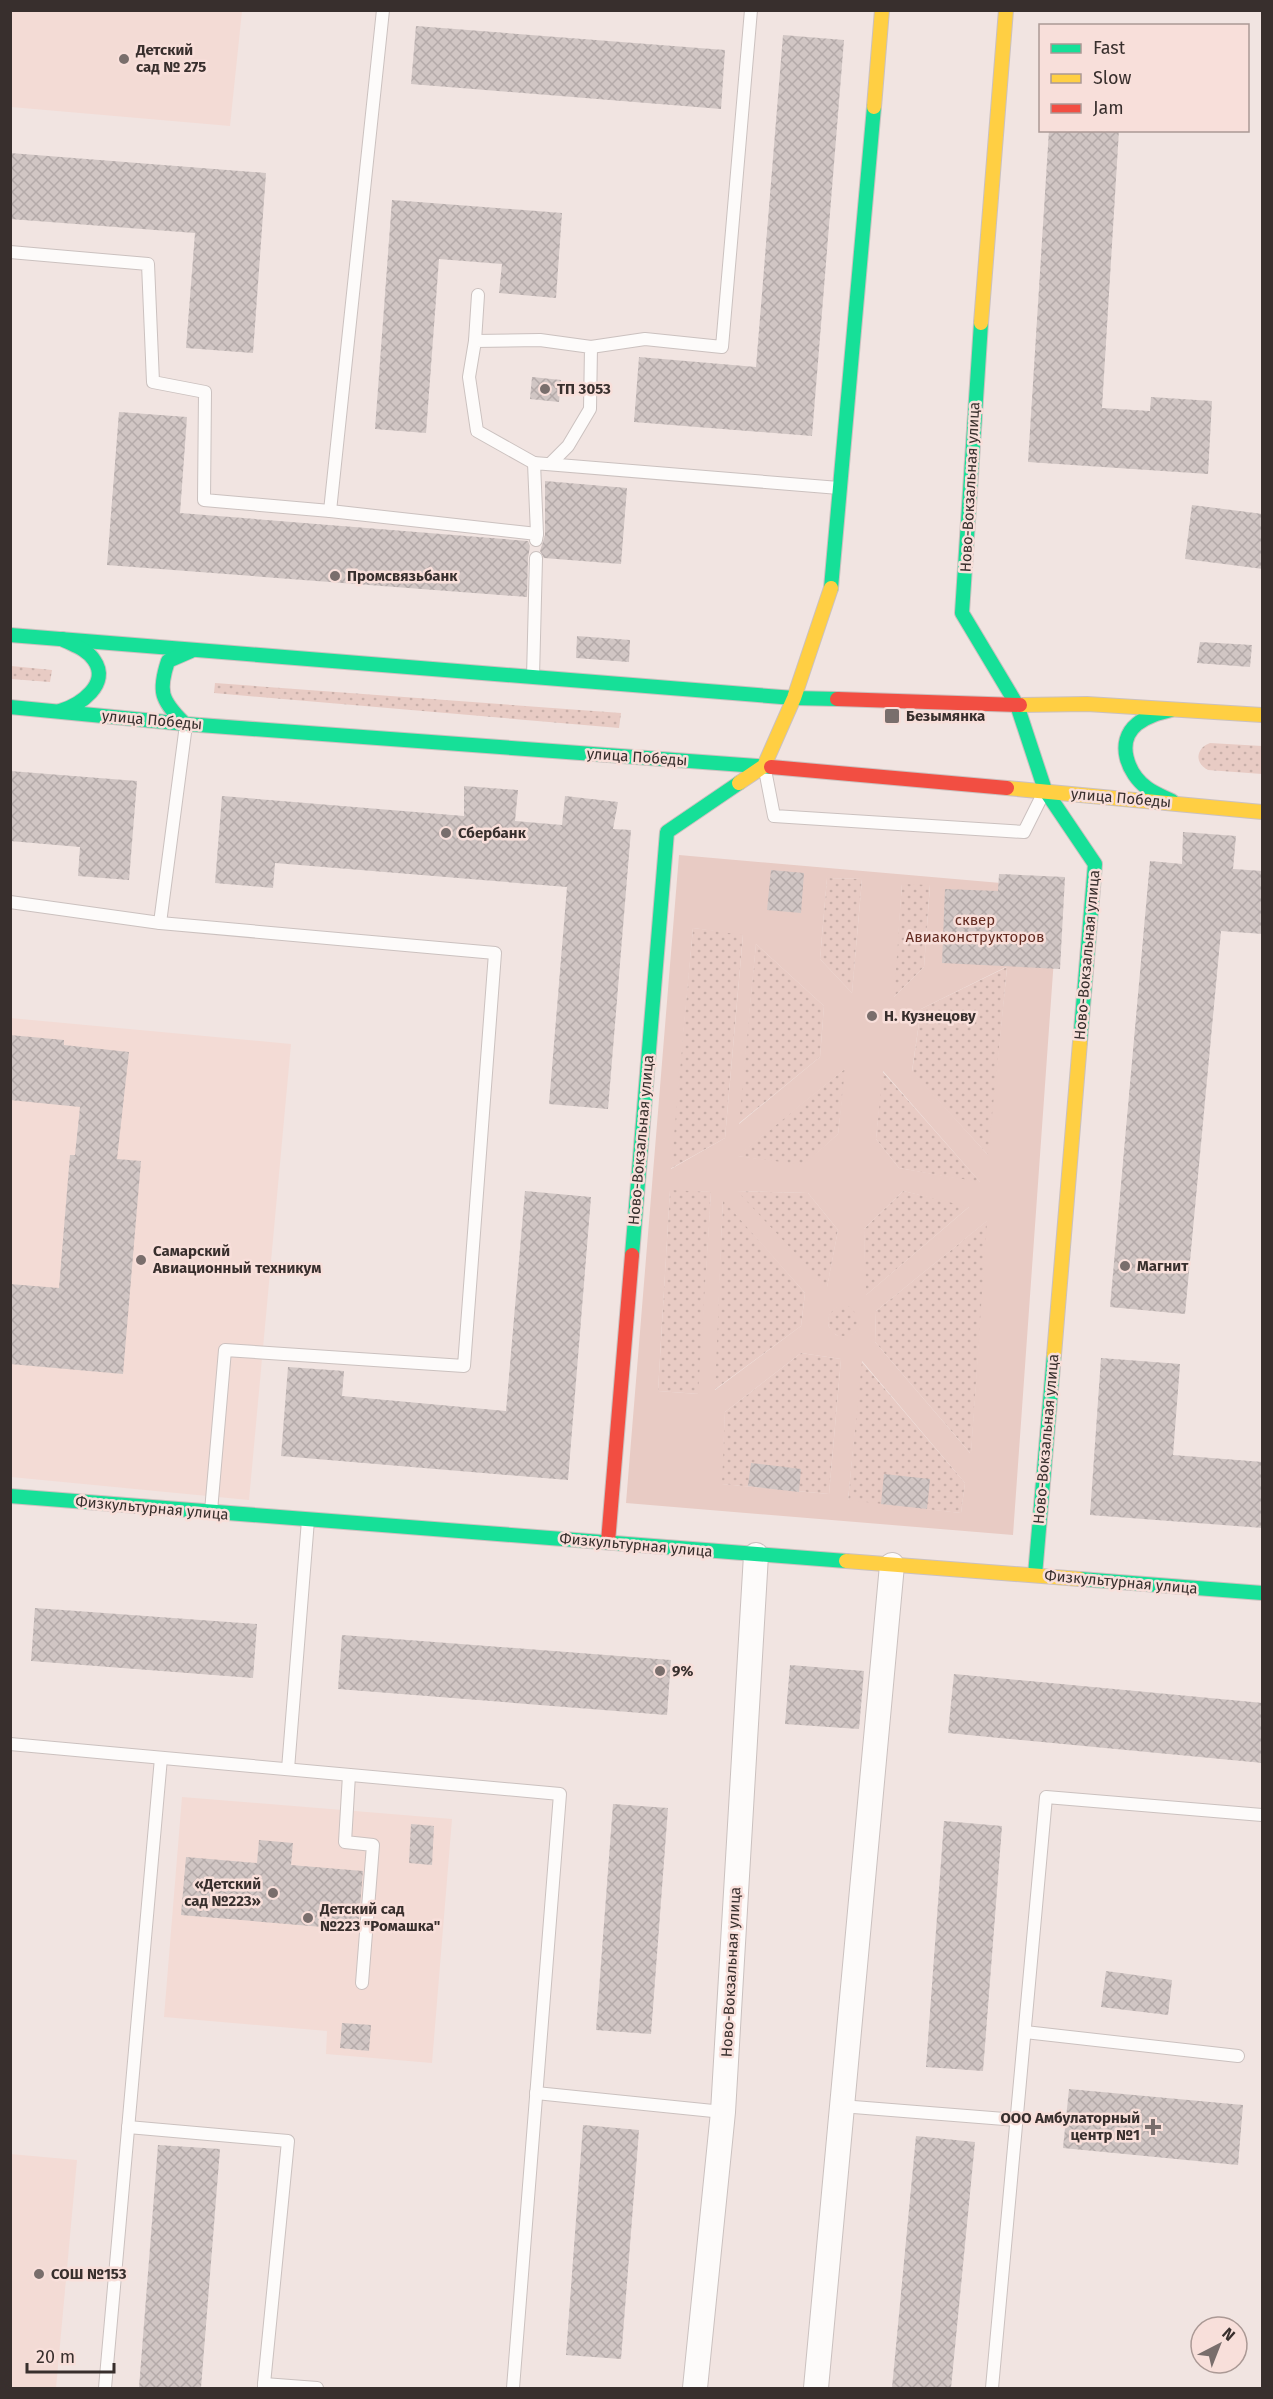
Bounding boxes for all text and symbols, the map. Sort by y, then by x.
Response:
legend [1039,24,1249,132]
text: Fast [1093,37,1126,59]
place label: Детский сад № 275 [135,41,206,76]
marker: Детский сад № 275 [117,52,131,66]
text: Slow [1093,67,1132,89]
text: Jam [1093,97,1124,119]
place label: ТП 3053 [557,380,611,398]
marker: ТП 3053 [538,382,552,396]
street label: Ново-Вокзальная улица [957,401,983,573]
place label: Промсвязьбанк [347,567,458,585]
marker: Промсвязьбанк [328,569,342,583]
street label: улица Победы [101,707,203,733]
marker: Безымянка [883,707,901,725]
place label: Безымянка [906,707,985,725]
street label: улица Победы [586,745,688,769]
street label: улица Победы [1070,785,1172,811]
place label: Сбербанк [458,824,527,842]
marker: Сбербанк [439,826,453,840]
street label: Ново-Вокзальная улица [1071,869,1103,1041]
park label: сквер Авиаконструкторов [906,911,1044,946]
place label: Н. Кузнецову [884,1007,976,1025]
marker: Н. Кузнецову [865,1009,879,1023]
street label: Ново-Вокзальная улица [625,1054,657,1226]
place label: Самарский Авиационный техникум [152,1242,321,1277]
marker: Самарский Авиационный техникум [134,1253,148,1267]
place label: Магнит [1137,1257,1189,1275]
marker: Магнит [1118,1259,1132,1273]
street label: Ново-Вокзальная улица [1030,1353,1062,1525]
street label: Физкультурная улица [75,1492,229,1524]
street label: Физкультурная улица [559,1529,713,1561]
street label: Физкультурная улица [1044,1566,1198,1598]
place label: 9% [672,1662,693,1680]
marker: 9% [653,1664,667,1678]
place label: «Детский сад №223» [184,1875,261,1910]
marker: «Детский сад №223» [266,1886,280,1900]
street label: Ново-Вокзальная улица [718,1886,744,2058]
place label: Детский сад №223 "Ромашка" [319,1900,440,1935]
marker: Детский сад №223 "Ромашка" [301,1911,315,1925]
place label: ООО Амбулаторный центр №1 [1000,2109,1140,2144]
marker: ООО Амбулаторный центр №1 [1144,2118,1162,2136]
place label: СОШ №153 [51,2265,127,2283]
marker: СОШ №153 [32,2267,46,2281]
north arrow [1189,2315,1249,2375]
text: N [1218,2324,1239,2345]
scale bar [27,2336,114,2374]
text: 20 m [36,2346,75,2368]

